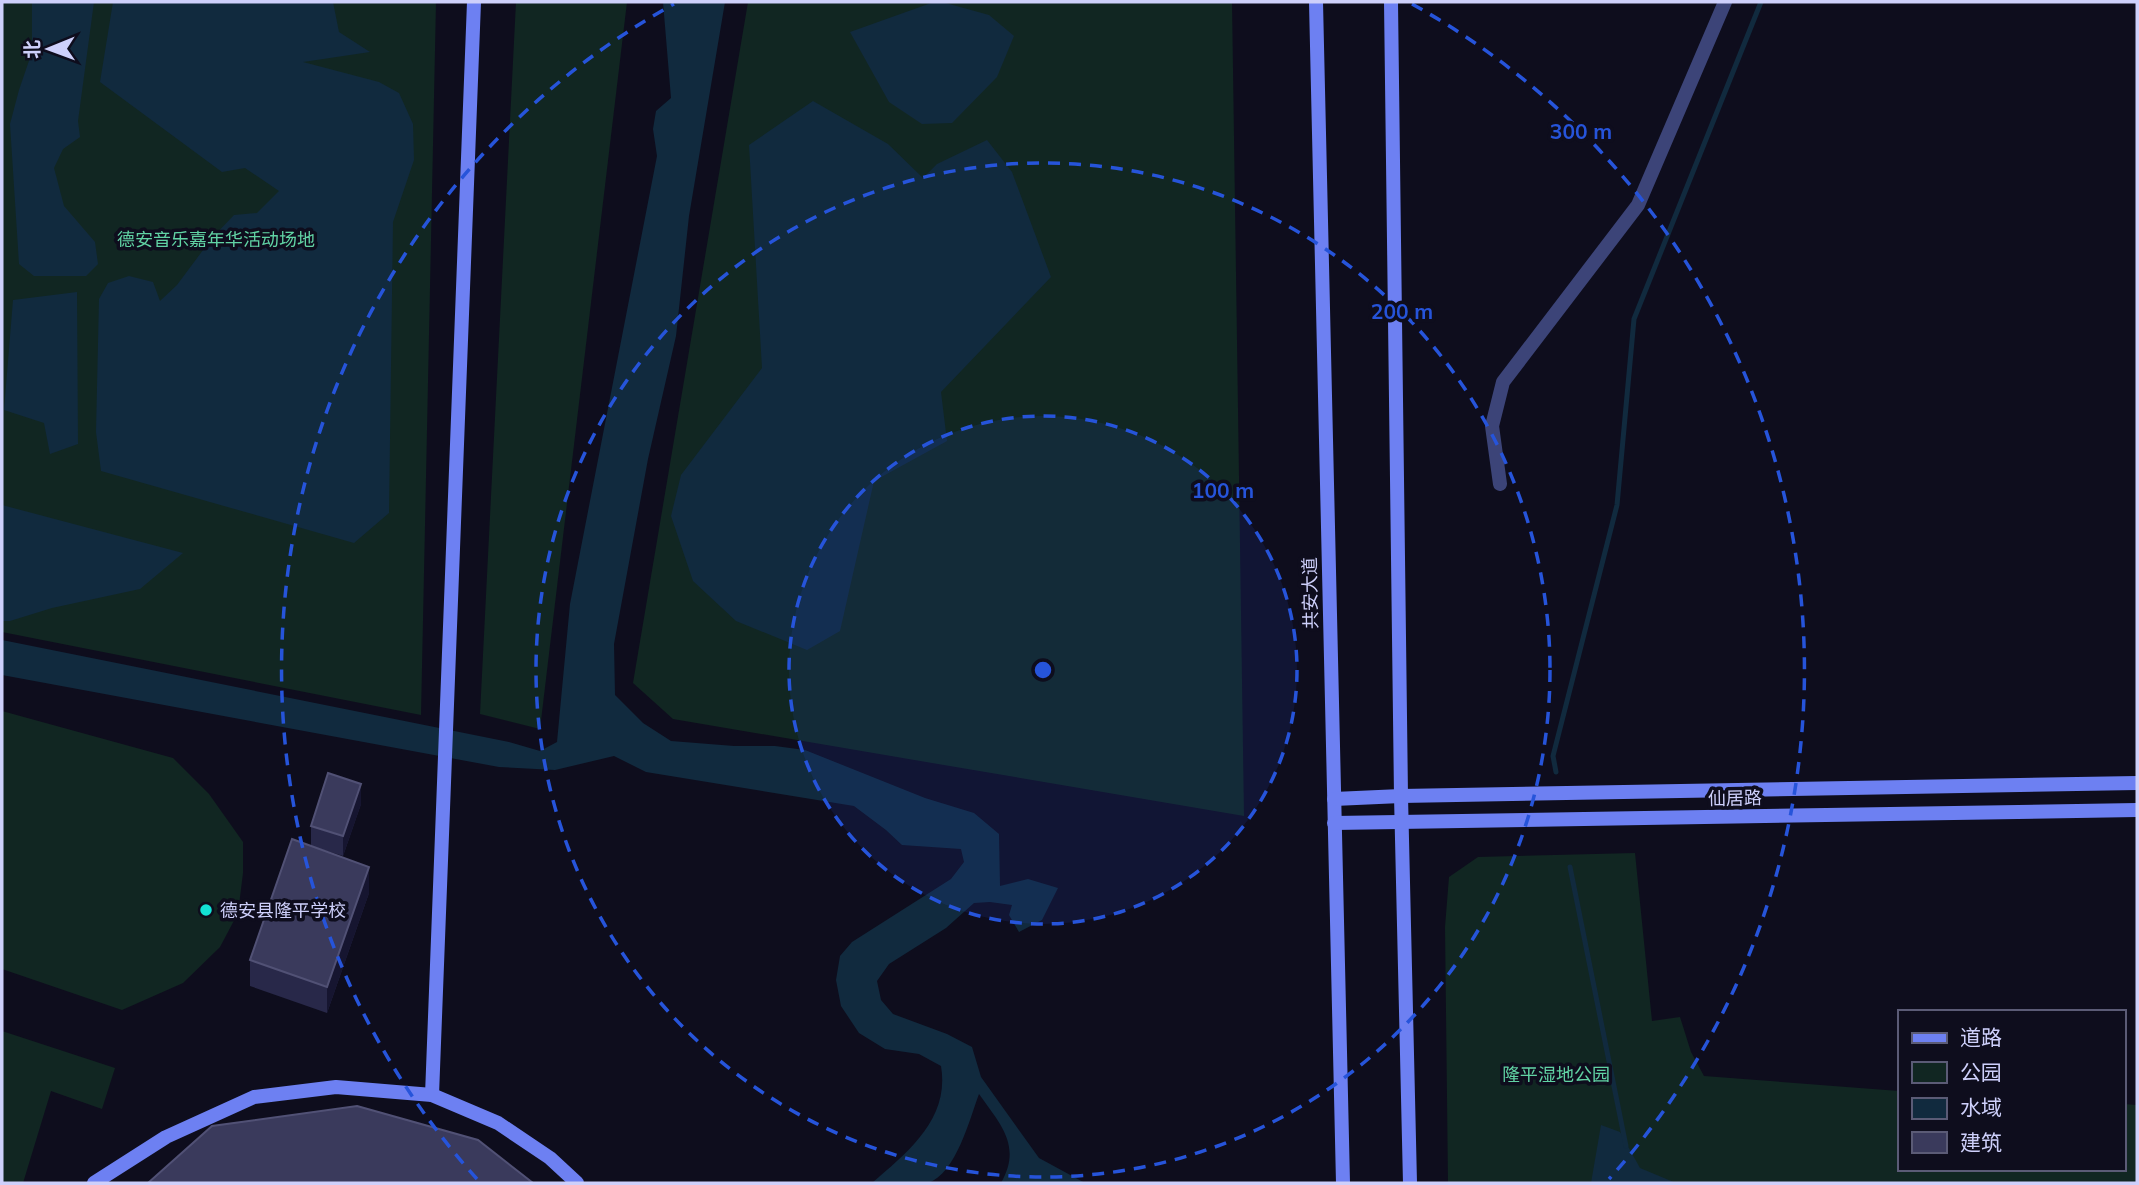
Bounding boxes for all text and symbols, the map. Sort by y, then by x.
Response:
north arrow [14,14,84,84]
text: 北 [20,40,44,59]
text: 300 m [1550,118,1612,144]
park label: 德安音乐嘉年华活动场地 [117,228,315,251]
text: 200 m [1371,298,1433,324]
text: 100 m [1192,477,1254,503]
street label: 共安大道 [1298,557,1322,629]
centre of rings [1031,658,1055,682]
street label: 仙居路 [1708,786,1762,810]
place label: 德安县隆平学校 [220,899,346,922]
marker: 德安县隆平学校 [198,902,214,918]
legend [1898,1010,2125,1171]
text: 道路 [1960,1024,2002,1050]
text: 公园 [1960,1059,2002,1085]
park label: 隆平湿地公园 [1502,1063,1610,1086]
text: 水域 [1960,1094,2002,1120]
text: 建筑 [1960,1129,2002,1155]

